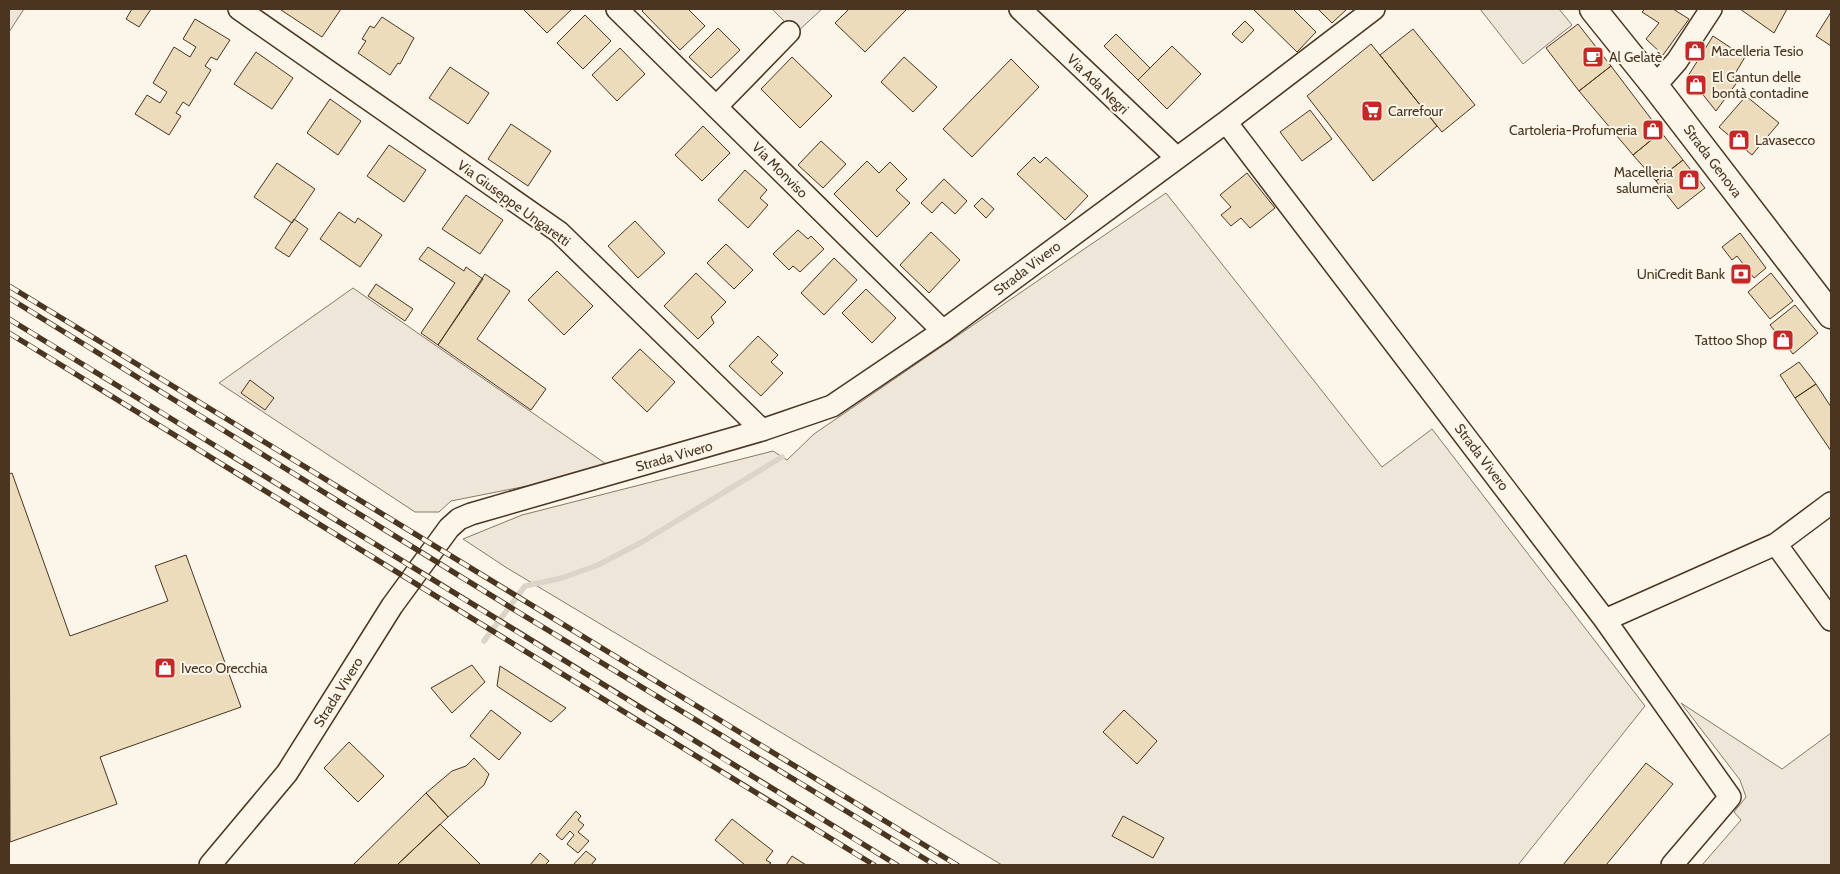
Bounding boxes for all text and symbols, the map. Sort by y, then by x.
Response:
shop icon: Macelleria Tesio [1683,39,1707,63]
place label: Macelleria Tesio [1711,42,1804,60]
cafe icon: Al Gelatè [1581,45,1605,69]
place label: Al Gelatè [1609,48,1662,66]
street label: Via Ada Negri [1063,50,1133,118]
place label: El Cantun delle bontà contadine [1712,68,1809,102]
shop icon: El Cantun delle bontà contadine [1684,73,1708,97]
supermarket icon: Carrefour [1360,99,1384,123]
place label: Carrefour [1388,102,1444,120]
shop icon: Cartoleria-Profumeria [1641,118,1665,142]
place label: Cartoleria-Profumeria [1509,121,1637,139]
street label: Strada Genova [1680,121,1746,201]
shop icon: Lavasecco [1727,128,1751,152]
place label: Lavasecco [1755,131,1815,149]
street label: Via Monviso [748,138,812,202]
street label: Via Giuseppe Ungaretti [454,156,574,250]
place label: Macelleria salumeria [1614,163,1673,197]
shop icon: Macelleria salumeria [1677,168,1701,192]
street label: Strada Vivero [990,237,1064,299]
bank icon: UniCredit Bank [1729,262,1753,286]
place label: UniCredit Bank [1637,265,1726,283]
shop icon: Tattoo Shop [1771,328,1795,352]
place label: Tattoo Shop [1695,331,1767,349]
street label: Strada Vivero [1451,420,1513,494]
street label: Strada Vivero [633,436,715,476]
street label: Strada Vivero [309,653,367,730]
shop icon: Iveco Orecchia [153,656,177,680]
place label: Iveco Orecchia [181,659,268,677]

